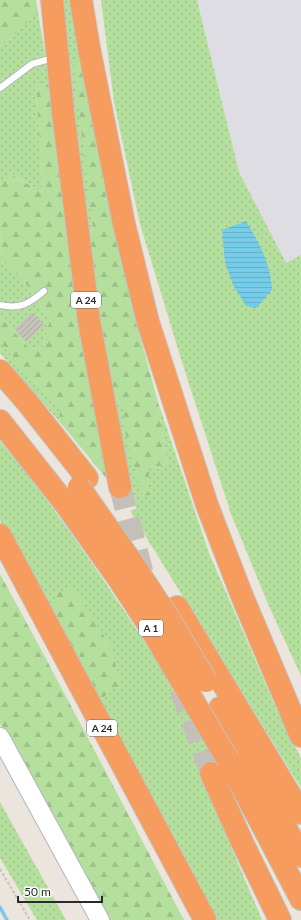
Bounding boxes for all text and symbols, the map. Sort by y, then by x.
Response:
road number: A 24 [71,292,101,308]
road number: A 1 [139,620,163,636]
road number: A 24 [87,720,117,736]
scale bar [18,878,102,904]
text: 50 m [24,884,51,899]

